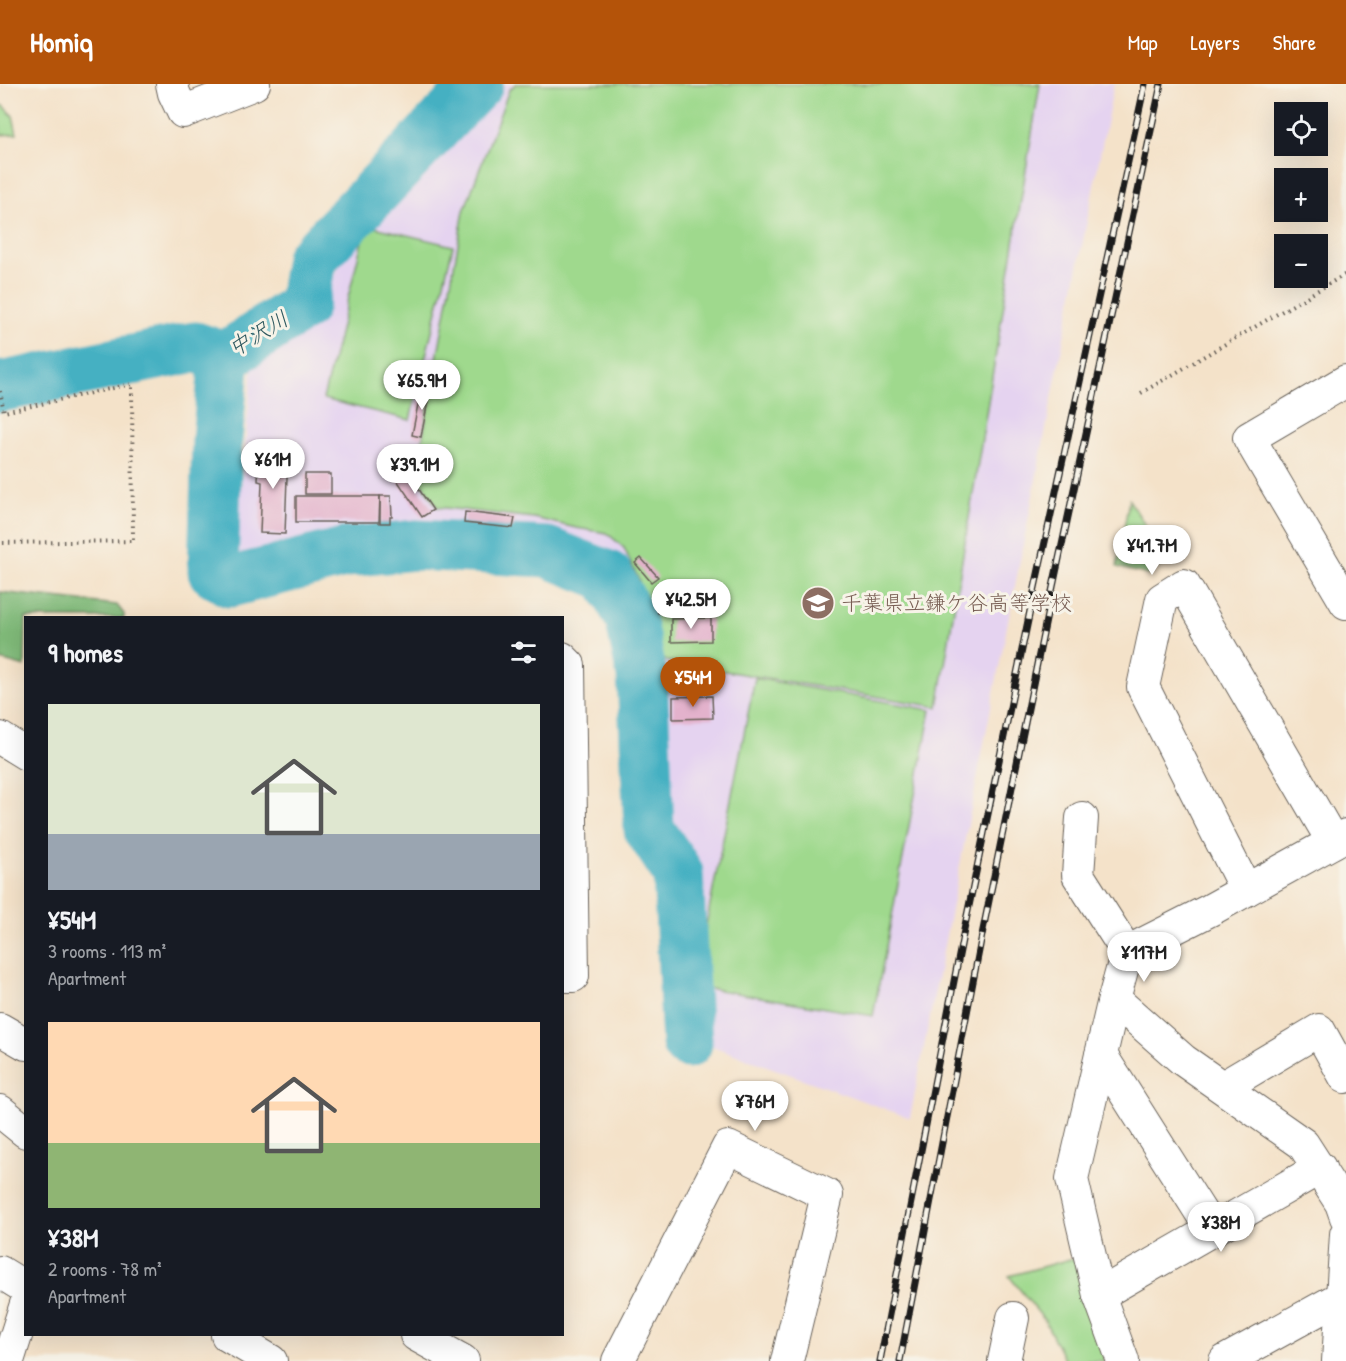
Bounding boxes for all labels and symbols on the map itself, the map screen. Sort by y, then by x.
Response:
water label: 中沢川 [222,303,294,363]
pin: ¥65.9M [373,360,471,411]
pin: ¥61M [237,439,309,490]
pin: ¥39.1M [366,444,464,495]
pin: ¥41.7M [1103,525,1201,576]
pin: ¥42.5M [642,579,740,630]
school or university icon: 千葉県立鎌ケ谷高等学校 [800,585,836,621]
place label: 千葉県立鎌ケ谷高等学校 [841,588,1072,617]
pin: ¥54M [657,657,729,708]
pin: ¥117M [1102,932,1186,983]
pin: ¥76M [719,1081,791,1132]
pin: ¥38M [1185,1202,1257,1253]

